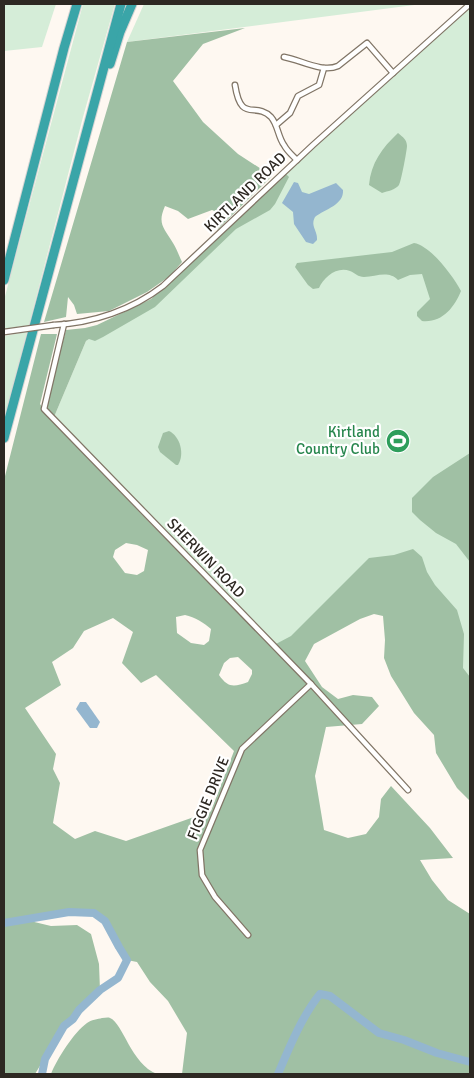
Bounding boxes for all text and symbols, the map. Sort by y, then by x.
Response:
street label: KIRTLAND ROAD [200,148,290,236]
place label: Kirtland Country Club [296,423,380,458]
sports icon: Kirtland Country Club [385,428,411,454]
street label: SHERWIN ROAD [163,514,249,602]
street label: FIGGIE DRIVE [183,754,233,842]

